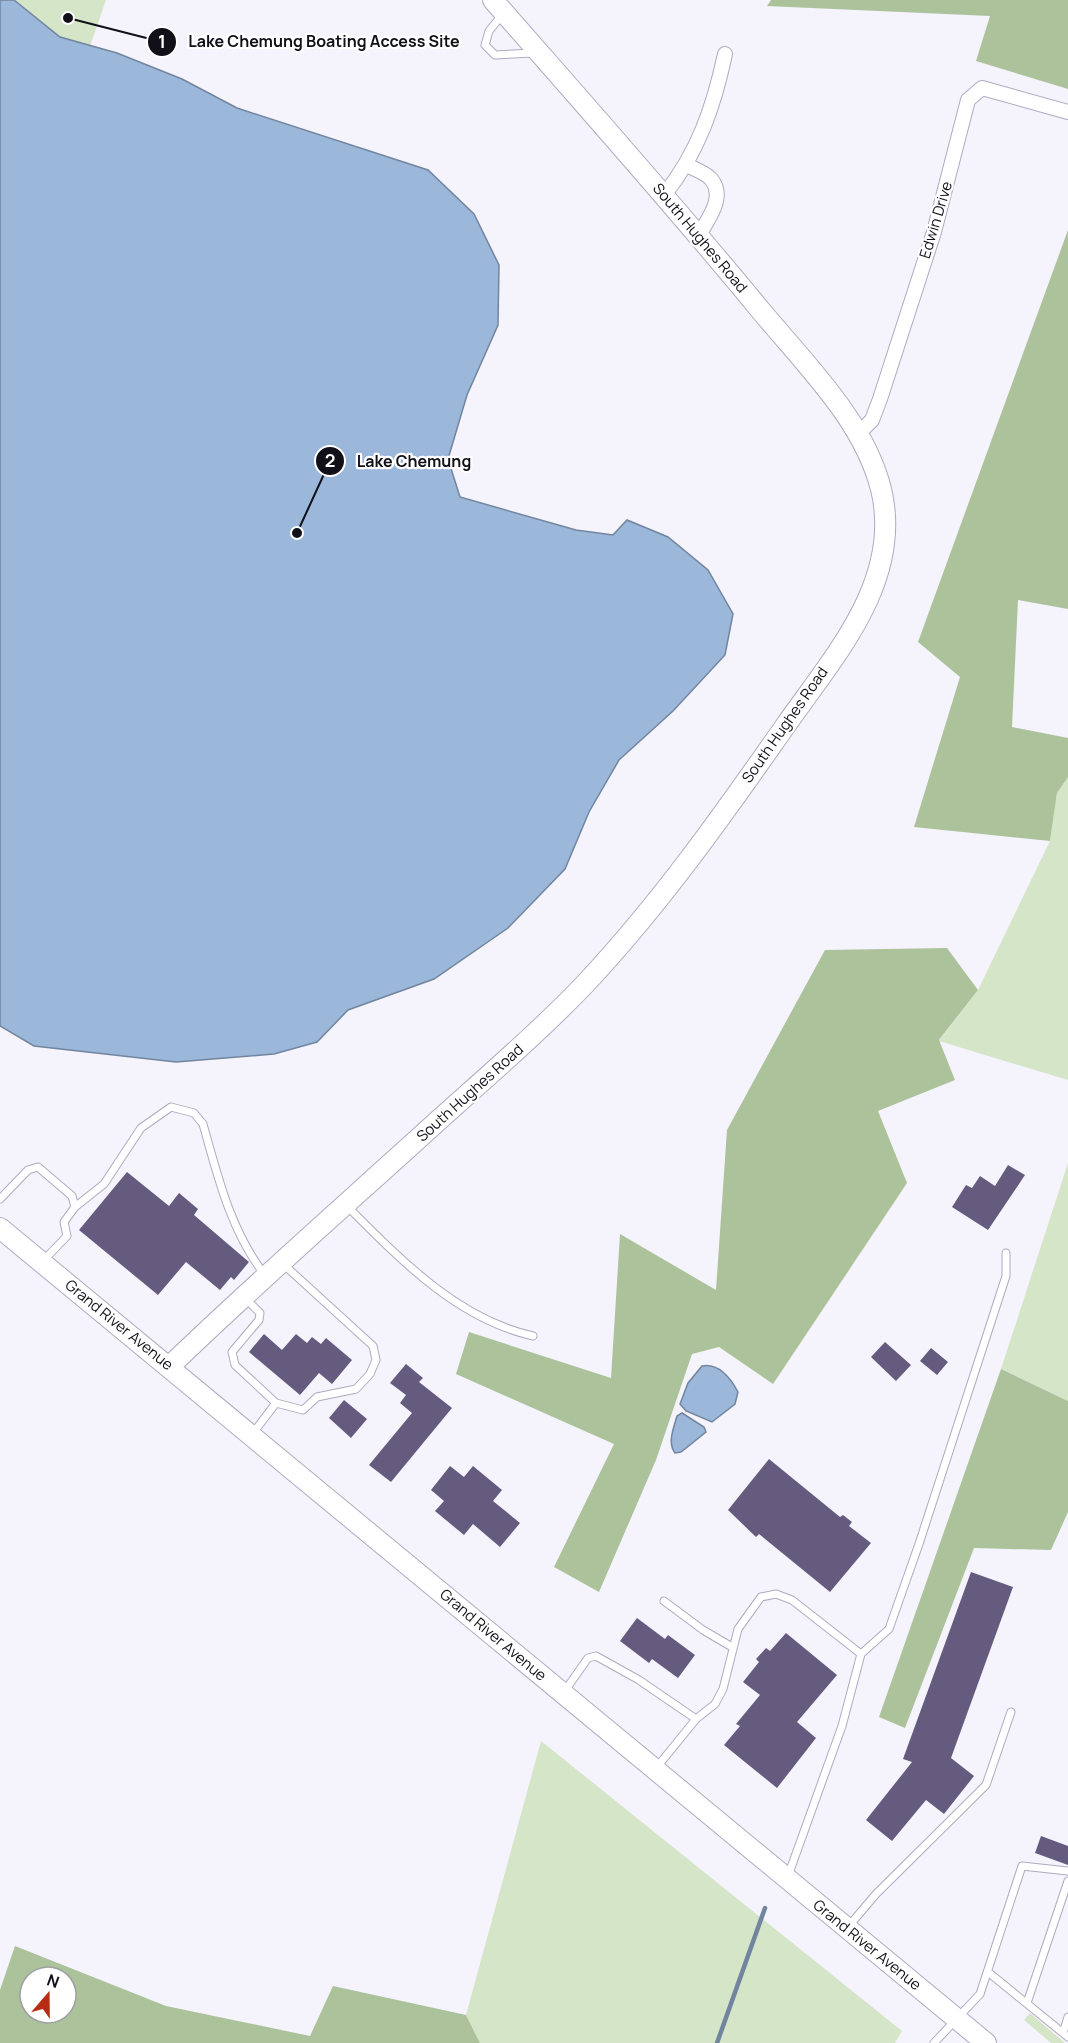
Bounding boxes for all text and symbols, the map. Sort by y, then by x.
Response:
callout: Lake Chemung Boating Access Site [147,25,472,59]
text: 1 [158,29,166,53]
text: Lake Chemung Boating Access Site [188,30,460,52]
street label: South Hughes Road [648,178,752,297]
street label: Edwin Drive [914,179,957,261]
callout: Lake Chemung [315,444,484,478]
text: 2 [325,448,335,472]
text: Lake Chemung [357,450,471,472]
street label: South Hughes Road [737,663,833,787]
street label: South Hughes Road [412,1039,528,1146]
street label: Grand River Avenue [61,1274,178,1375]
street label: Grand River Avenue [435,1584,551,1686]
street label: Grand River Avenue [809,1894,926,1995]
north arrow [18,1965,78,2025]
text: N [44,1969,62,1993]

